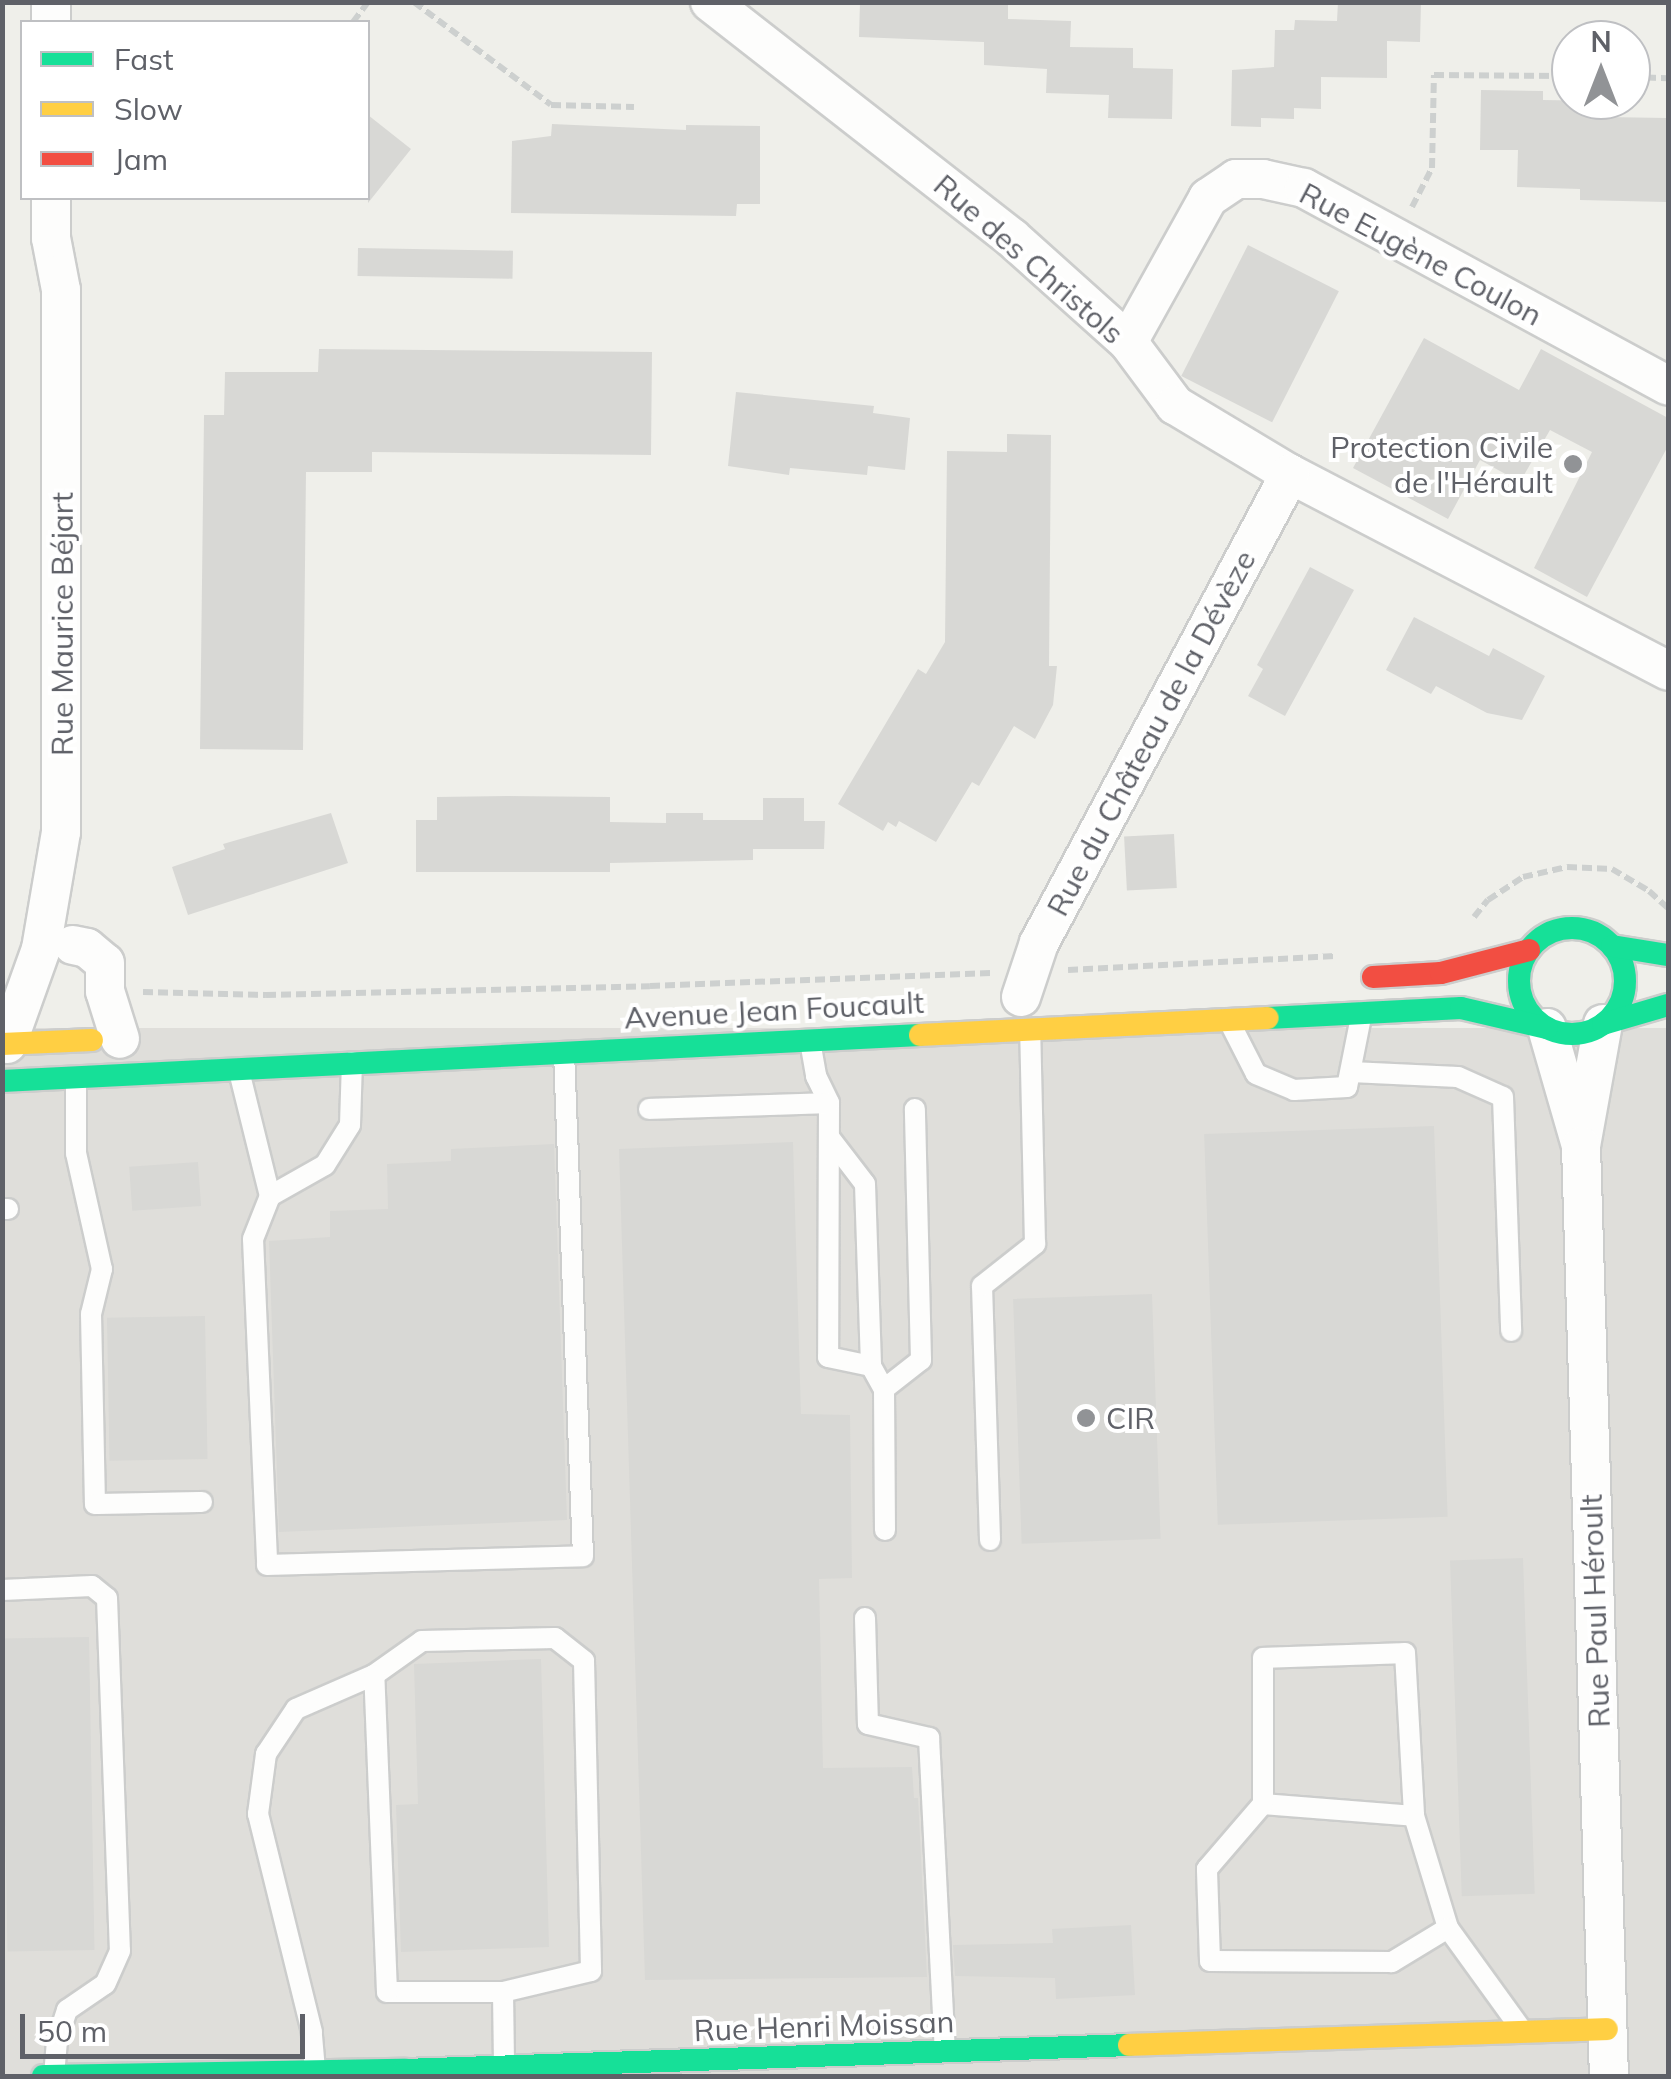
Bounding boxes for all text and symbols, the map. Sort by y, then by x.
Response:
legend [20,20,370,200]
north arrow [1551,20,1651,120]
text: N [1590,24,1612,59]
text: Fast [114,40,174,78]
text: Slow [114,90,183,128]
text: Jam [114,140,168,178]
street label: Rue des Christols [927,167,1131,351]
street label: Rue Eugène Coulon [1294,175,1548,333]
place label: Protection Civile de l'Hérault [1330,429,1553,500]
marker: Protection Civile de l'Hérault [1562,453,1584,475]
street label: Rue Maurice Béjart [44,492,80,756]
street label: Rue du Château de la Dévèze [1039,544,1263,922]
street label: Avenue Jean Foucault [623,984,925,1036]
place label: CIR [1106,1400,1155,1436]
marker: CIR [1075,1407,1097,1429]
street label: Rue Paul Héroult [1573,1494,1617,1728]
scale bar [25,1994,310,2056]
street label: Rue Henri Moissan [693,2003,955,2049]
text: 50 m [37,2012,107,2050]

